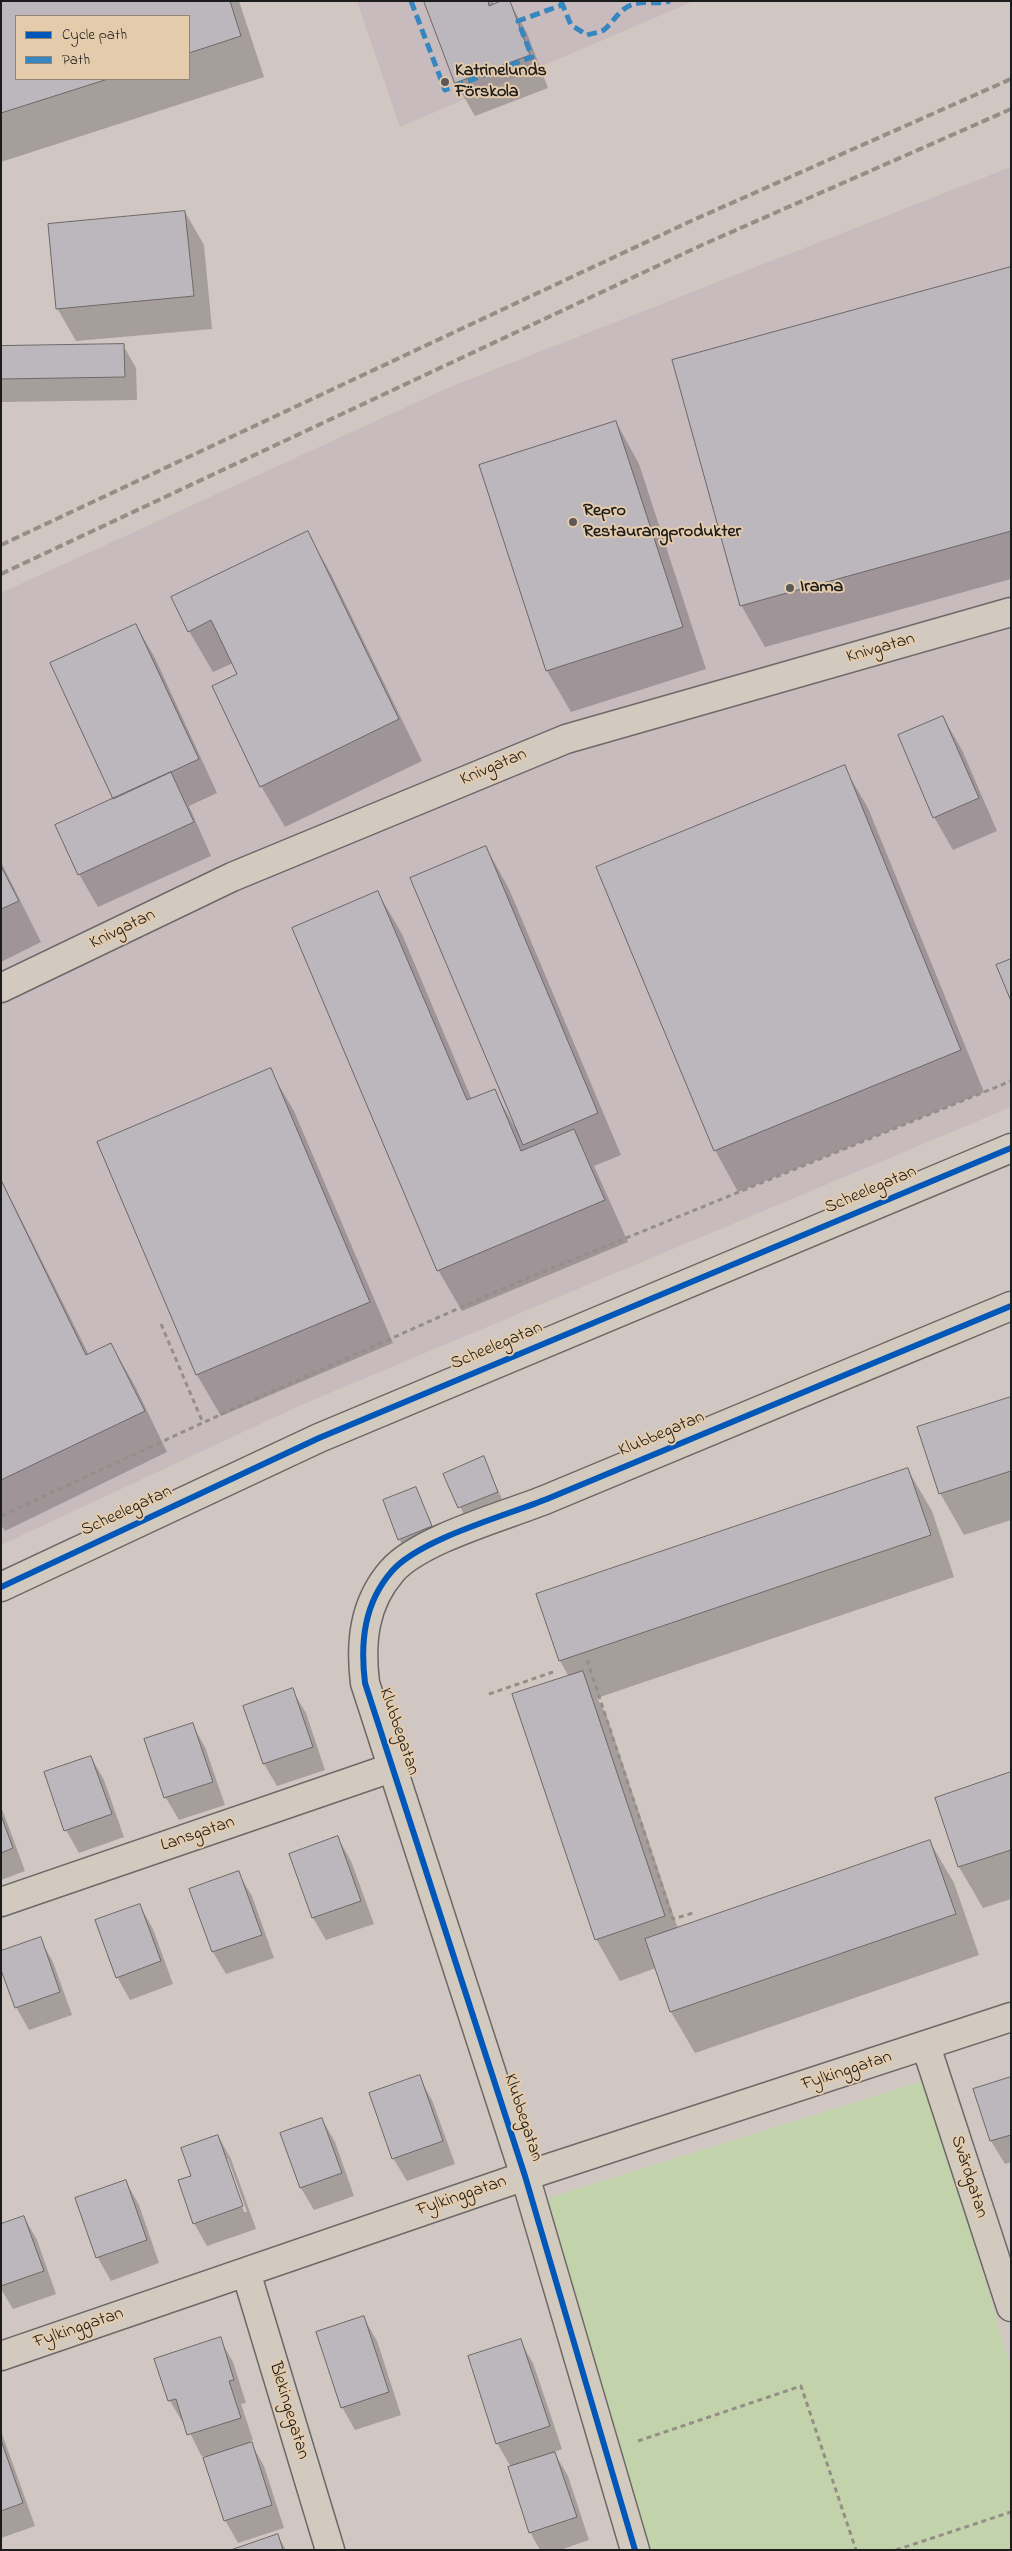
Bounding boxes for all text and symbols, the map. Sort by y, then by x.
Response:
legend [15,15,190,80]
text: Cycle path [62,24,127,46]
text: Path [62,49,90,71]
place label: Katrinelunds Förskola [455,61,547,104]
marker: Katrinelunds Förskola [439,76,451,88]
place label: Repro Restaurangprodukter [583,501,741,544]
marker: Repro Restaurangprodukter [567,516,579,528]
place label: Irama [800,577,843,599]
marker: Irama [784,582,796,594]
street label: Knivgatan [844,629,918,669]
street label: Knivgatan [457,744,531,792]
street label: Knivgatan [87,905,159,955]
street label: Scheelegatan [822,1162,920,1220]
street label: Scheelegatan [448,1318,546,1376]
street label: Klubbegatan [616,1407,708,1463]
street label: Scheelegatan [78,1482,176,1542]
street label: Klubbegatan [373,1685,423,1779]
street label: Lansgatan [158,1812,238,1858]
street label: Fylkinggatan [799,2047,895,2097]
street label: Klubbegatan [498,2071,546,2165]
street label: Svärdgatan [944,2133,992,2221]
street label: Fylkinggatan [414,2172,510,2222]
street label: Fylkinggatan [31,2304,127,2354]
street label: Blekingegatan [263,2360,313,2462]

